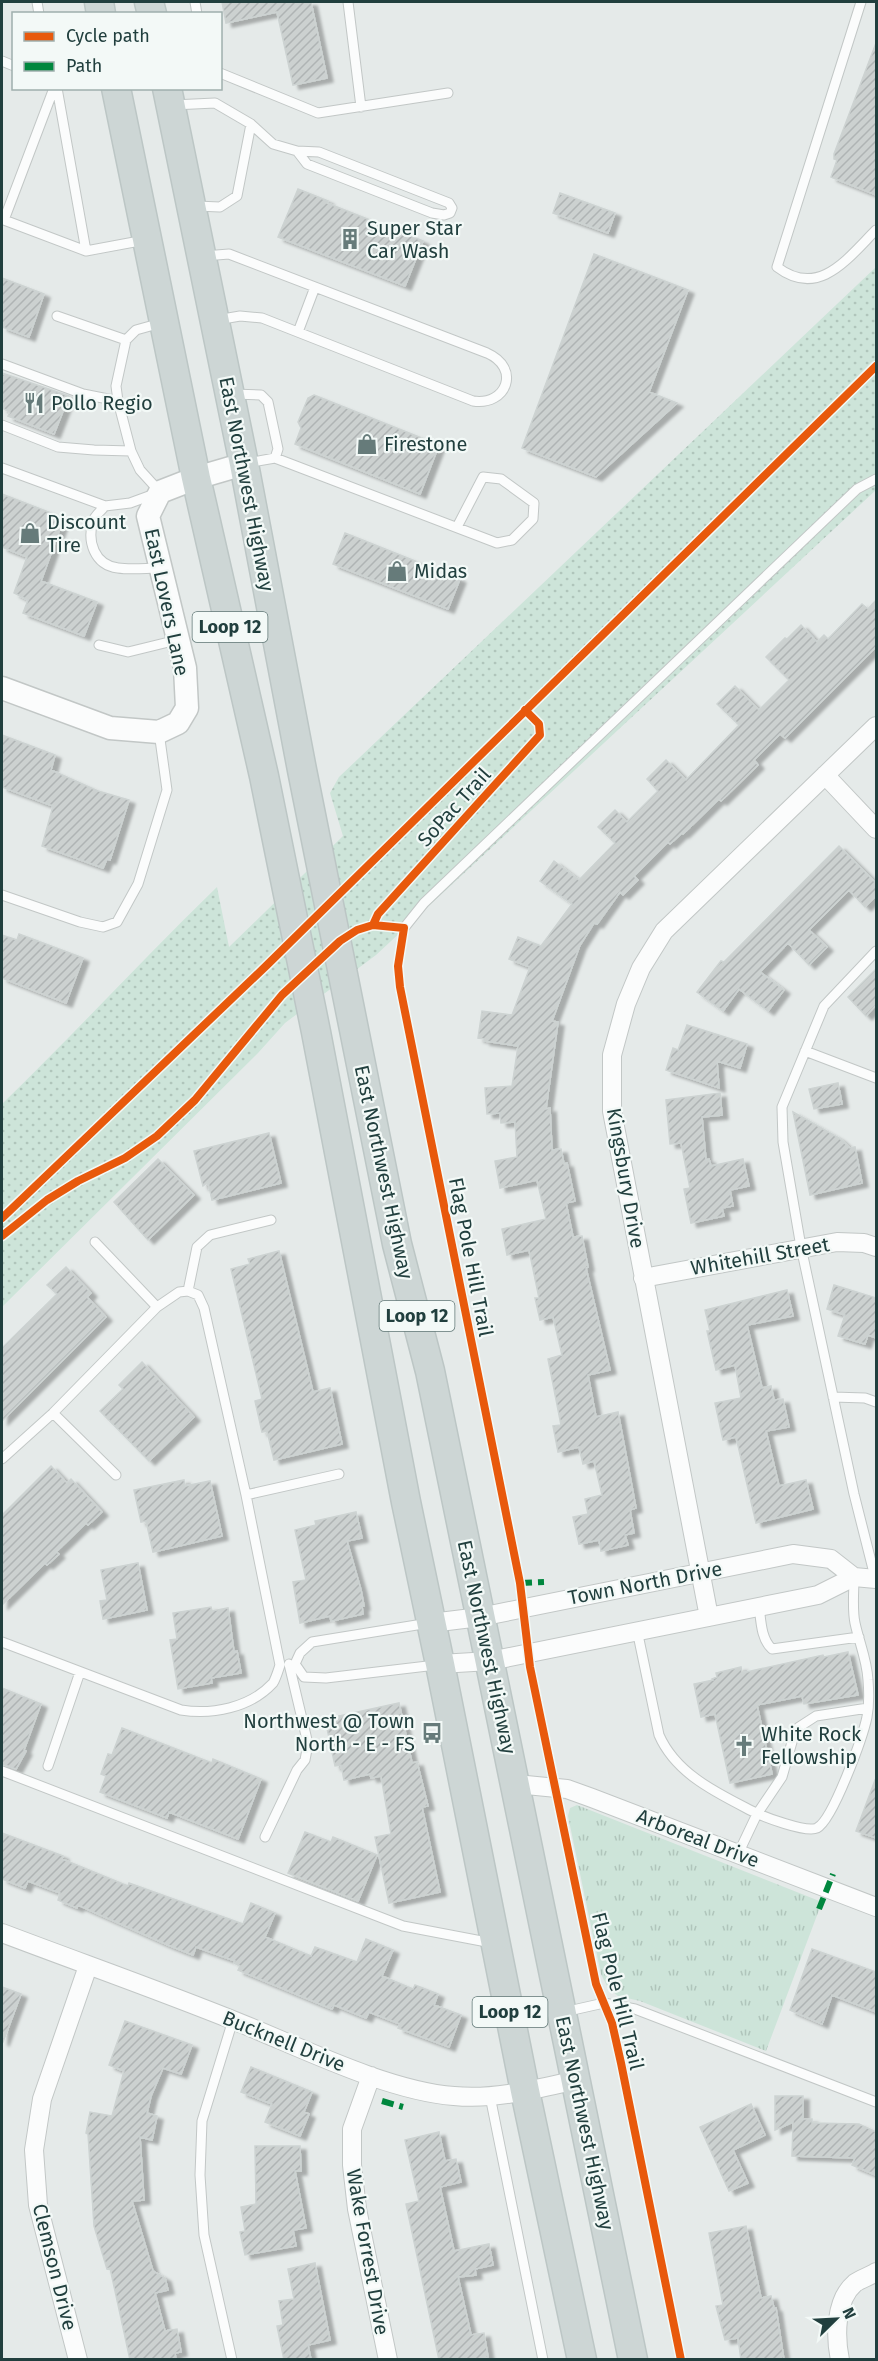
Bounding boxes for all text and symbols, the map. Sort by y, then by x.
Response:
legend [12,12,222,90]
text: Cycle path [66,25,150,47]
text: Path [66,55,102,77]
place label: Super Star Car Wash [367,216,462,263]
building icon: Super Star Car Wash [338,227,362,251]
street label: East Northwest Highway [214,375,280,593]
restaurant icon: Pollo Regio [22,391,46,415]
place label: Pollo Regio [51,391,153,415]
shop icon: Firestone [355,432,379,456]
place label: Firestone [384,432,467,456]
place label: Discount Tire [47,510,127,557]
shop icon: Discount Tire [18,521,42,545]
street label: East Lovers Lane [140,526,194,678]
shop icon: Midas [385,559,409,583]
place label: Midas [414,559,467,583]
road number: Loop 12 [192,612,268,642]
street label: SoPac Trail [412,762,496,851]
street label: East Northwest Highway [350,1063,418,1281]
street label: Kingsbury Drive [602,1106,650,1250]
street label: Flag Pole Hill Trail [444,1175,498,1339]
street label: Whitehill Street [689,1232,832,1280]
road number: Loop 12 [380,1301,454,1331]
street label: East Northwest Highway [453,1538,521,1756]
street label: Town North Drive [566,1556,724,1610]
place label: Northwest @ Town North - E - FS [243,1709,415,1756]
bus stop icon: Northwest @ Town North - E - FS [420,1721,444,1745]
place label: White Rock Fellowship [761,1722,862,1769]
church icon: White Rock Fellowship [732,1734,756,1758]
street label: Arboreal Drive [633,1804,763,1872]
street label: Flag Pole Hill Trail [587,1910,649,2073]
road number: Loop 12 [472,1997,548,2027]
street label: Bucknell Drive [219,2005,349,2077]
street label: East Northwest Highway [551,2014,619,2232]
street label: Wake Forrest Drive [342,2167,394,2337]
street label: Clemson Drive [28,2201,82,2333]
north arrow [806,2289,866,2349]
text: N [838,2304,860,2322]

